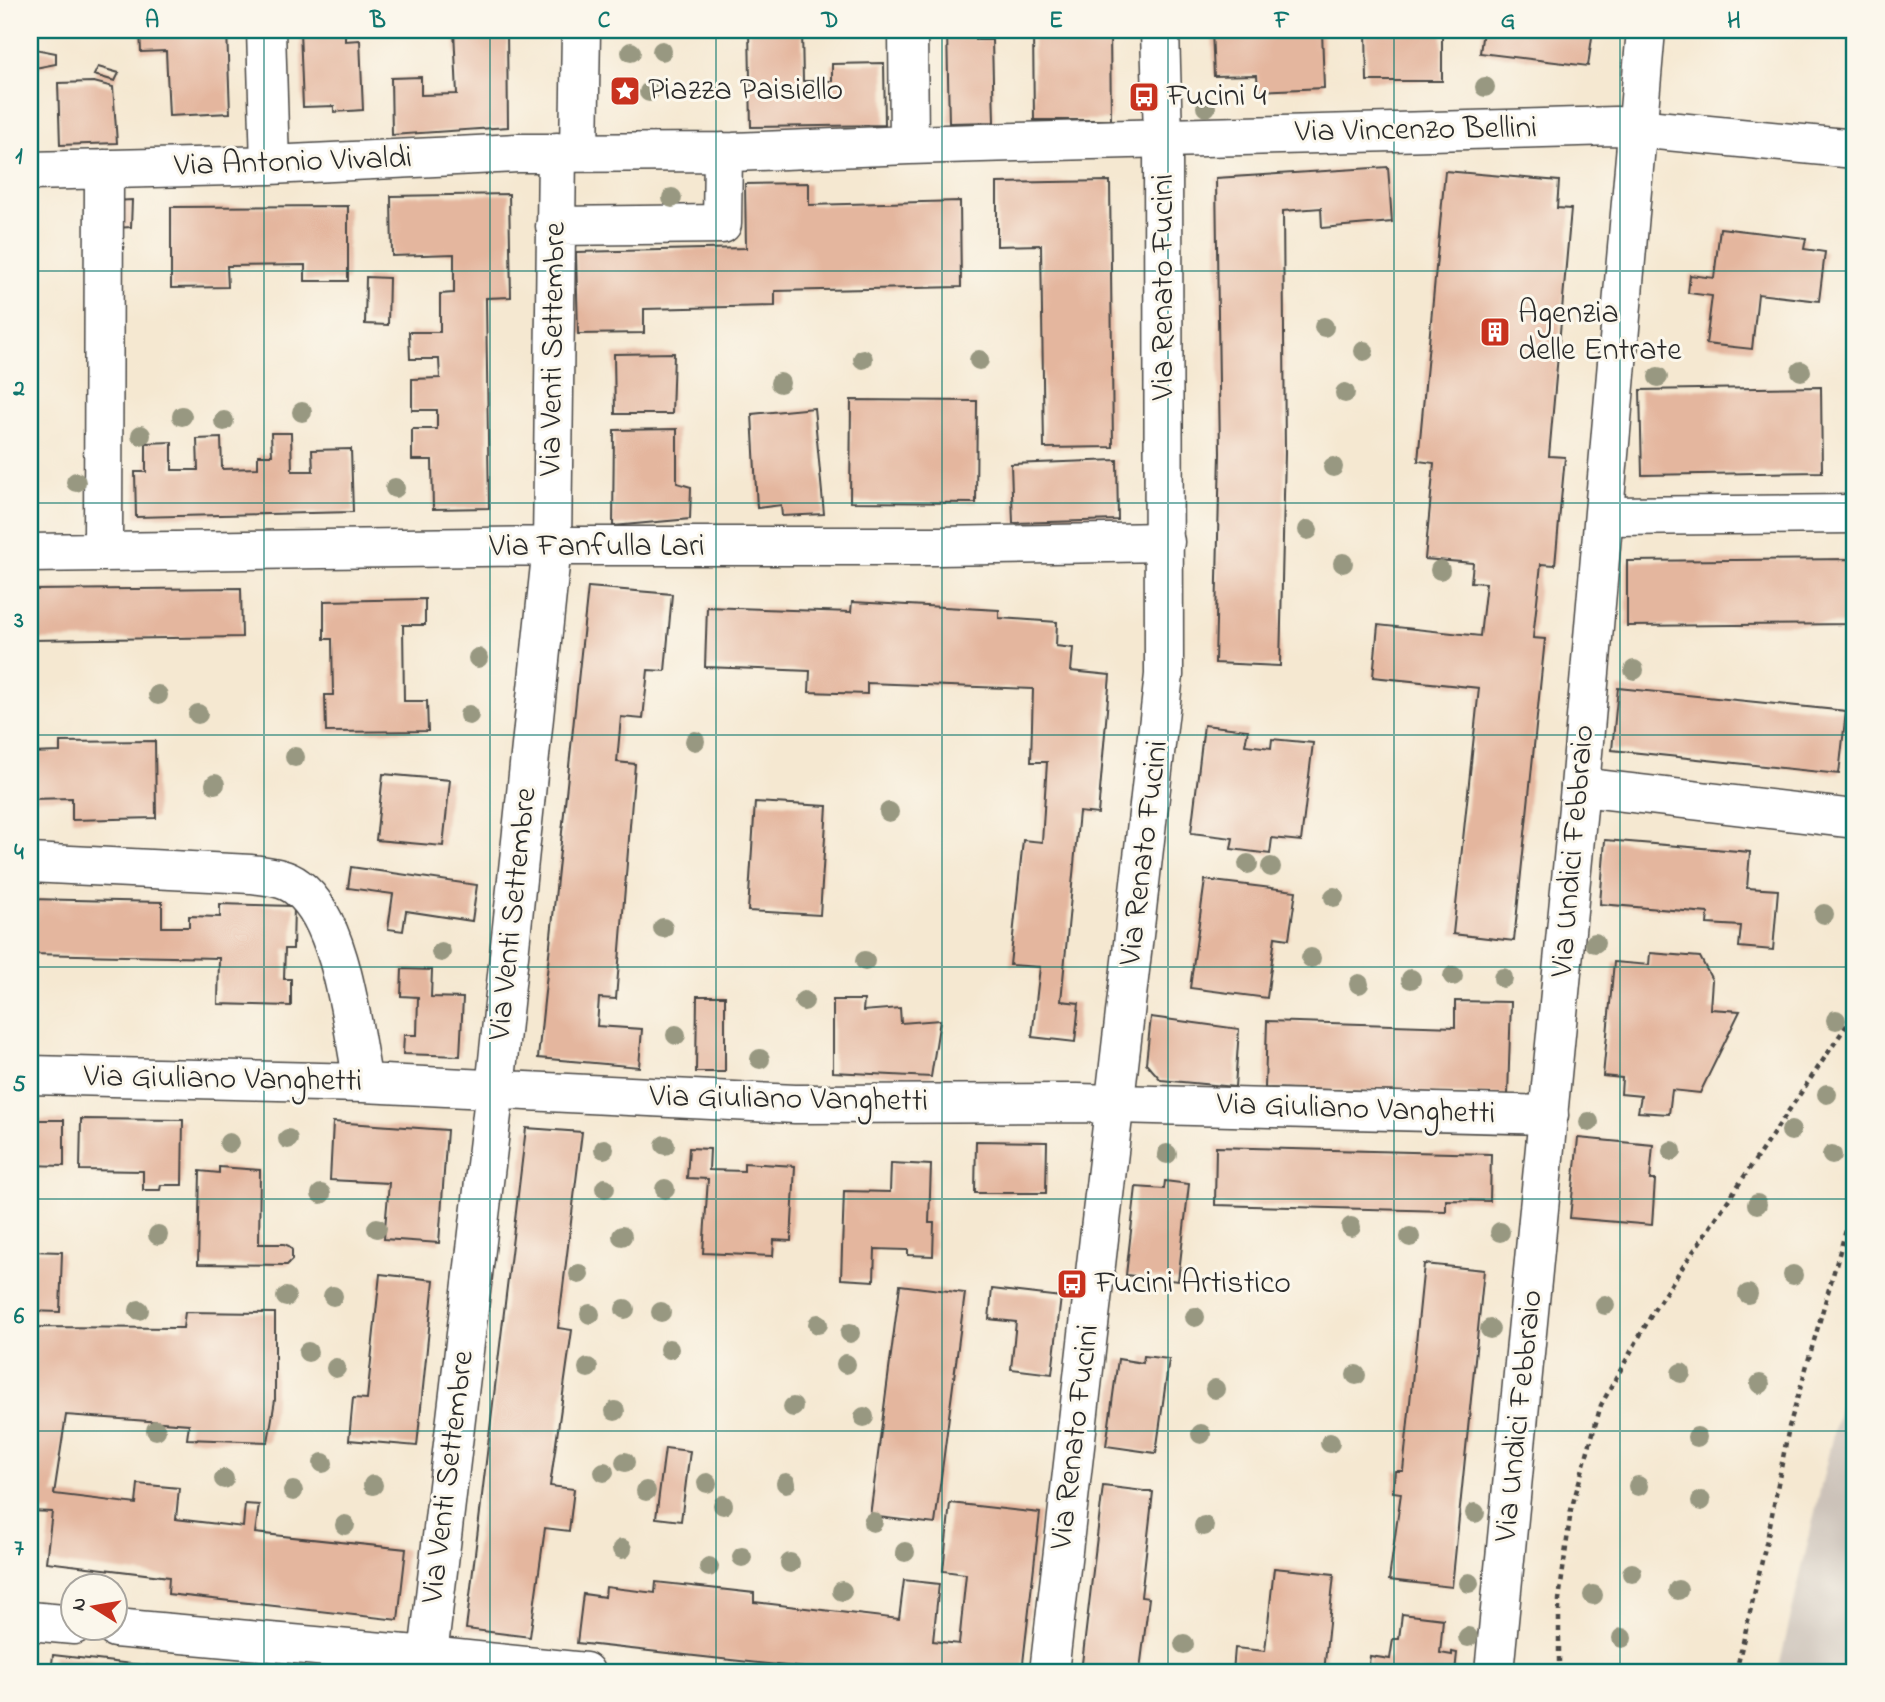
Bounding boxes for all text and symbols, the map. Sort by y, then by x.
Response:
text: A [145,5,159,38]
text: B [369,5,386,38]
text: C [598,5,611,38]
text: D [821,5,838,38]
text: E [1049,5,1063,38]
text: F [1274,5,1290,38]
text: G [1501,5,1515,38]
text: H [1727,5,1741,38]
place label: Piazza Paisiello [648,68,843,115]
place icon: Piazza Paisiello [608,74,642,108]
place label: Fucini 4 [1166,74,1266,121]
bus stop icon: Fucini 4 [1127,80,1161,114]
street label: Via Vincenzo Bellini [1294,105,1537,157]
street label: Via Antonio Vivaldi [172,135,413,191]
text: 1 [15,141,23,174]
street label: Via Renato Fucini [1141,174,1188,401]
street label: Via Venti Settembre [528,221,580,477]
place label: Agenzia delle Entrate [1518,291,1682,375]
building icon: Agenzia delle Entrate [1478,315,1512,349]
text: 2 [12,373,25,406]
street label: Via Fanfulla Lari [488,524,705,571]
text: 3 [13,605,24,638]
street label: Via Undici Febbraio [1539,723,1608,980]
street label: Via Renato Fucini [1108,738,1182,969]
street label: Via Venti Settembre [477,785,551,1044]
text: 4 [14,837,24,870]
street label: Via Giuliano Vanghetti [82,1054,363,1106]
text: 5 [12,1069,26,1102]
street label: Via Giuliano Vanghetti [648,1074,929,1126]
street label: Via Giuliano Vanghetti [1215,1082,1496,1138]
place label: Fucini Artistico [1094,1261,1291,1308]
bus stop icon: Fucini Artistico [1055,1267,1089,1301]
street label: Via Undici Febbraio [1483,1288,1557,1545]
text: 6 [14,1301,25,1334]
street label: Via Renato Fucini [1039,1322,1113,1553]
street label: Via Venti Settembre [410,1347,488,1607]
text: 7 [14,1533,24,1566]
north arrow [60,1572,130,1642]
text: N [65,1595,94,1613]

